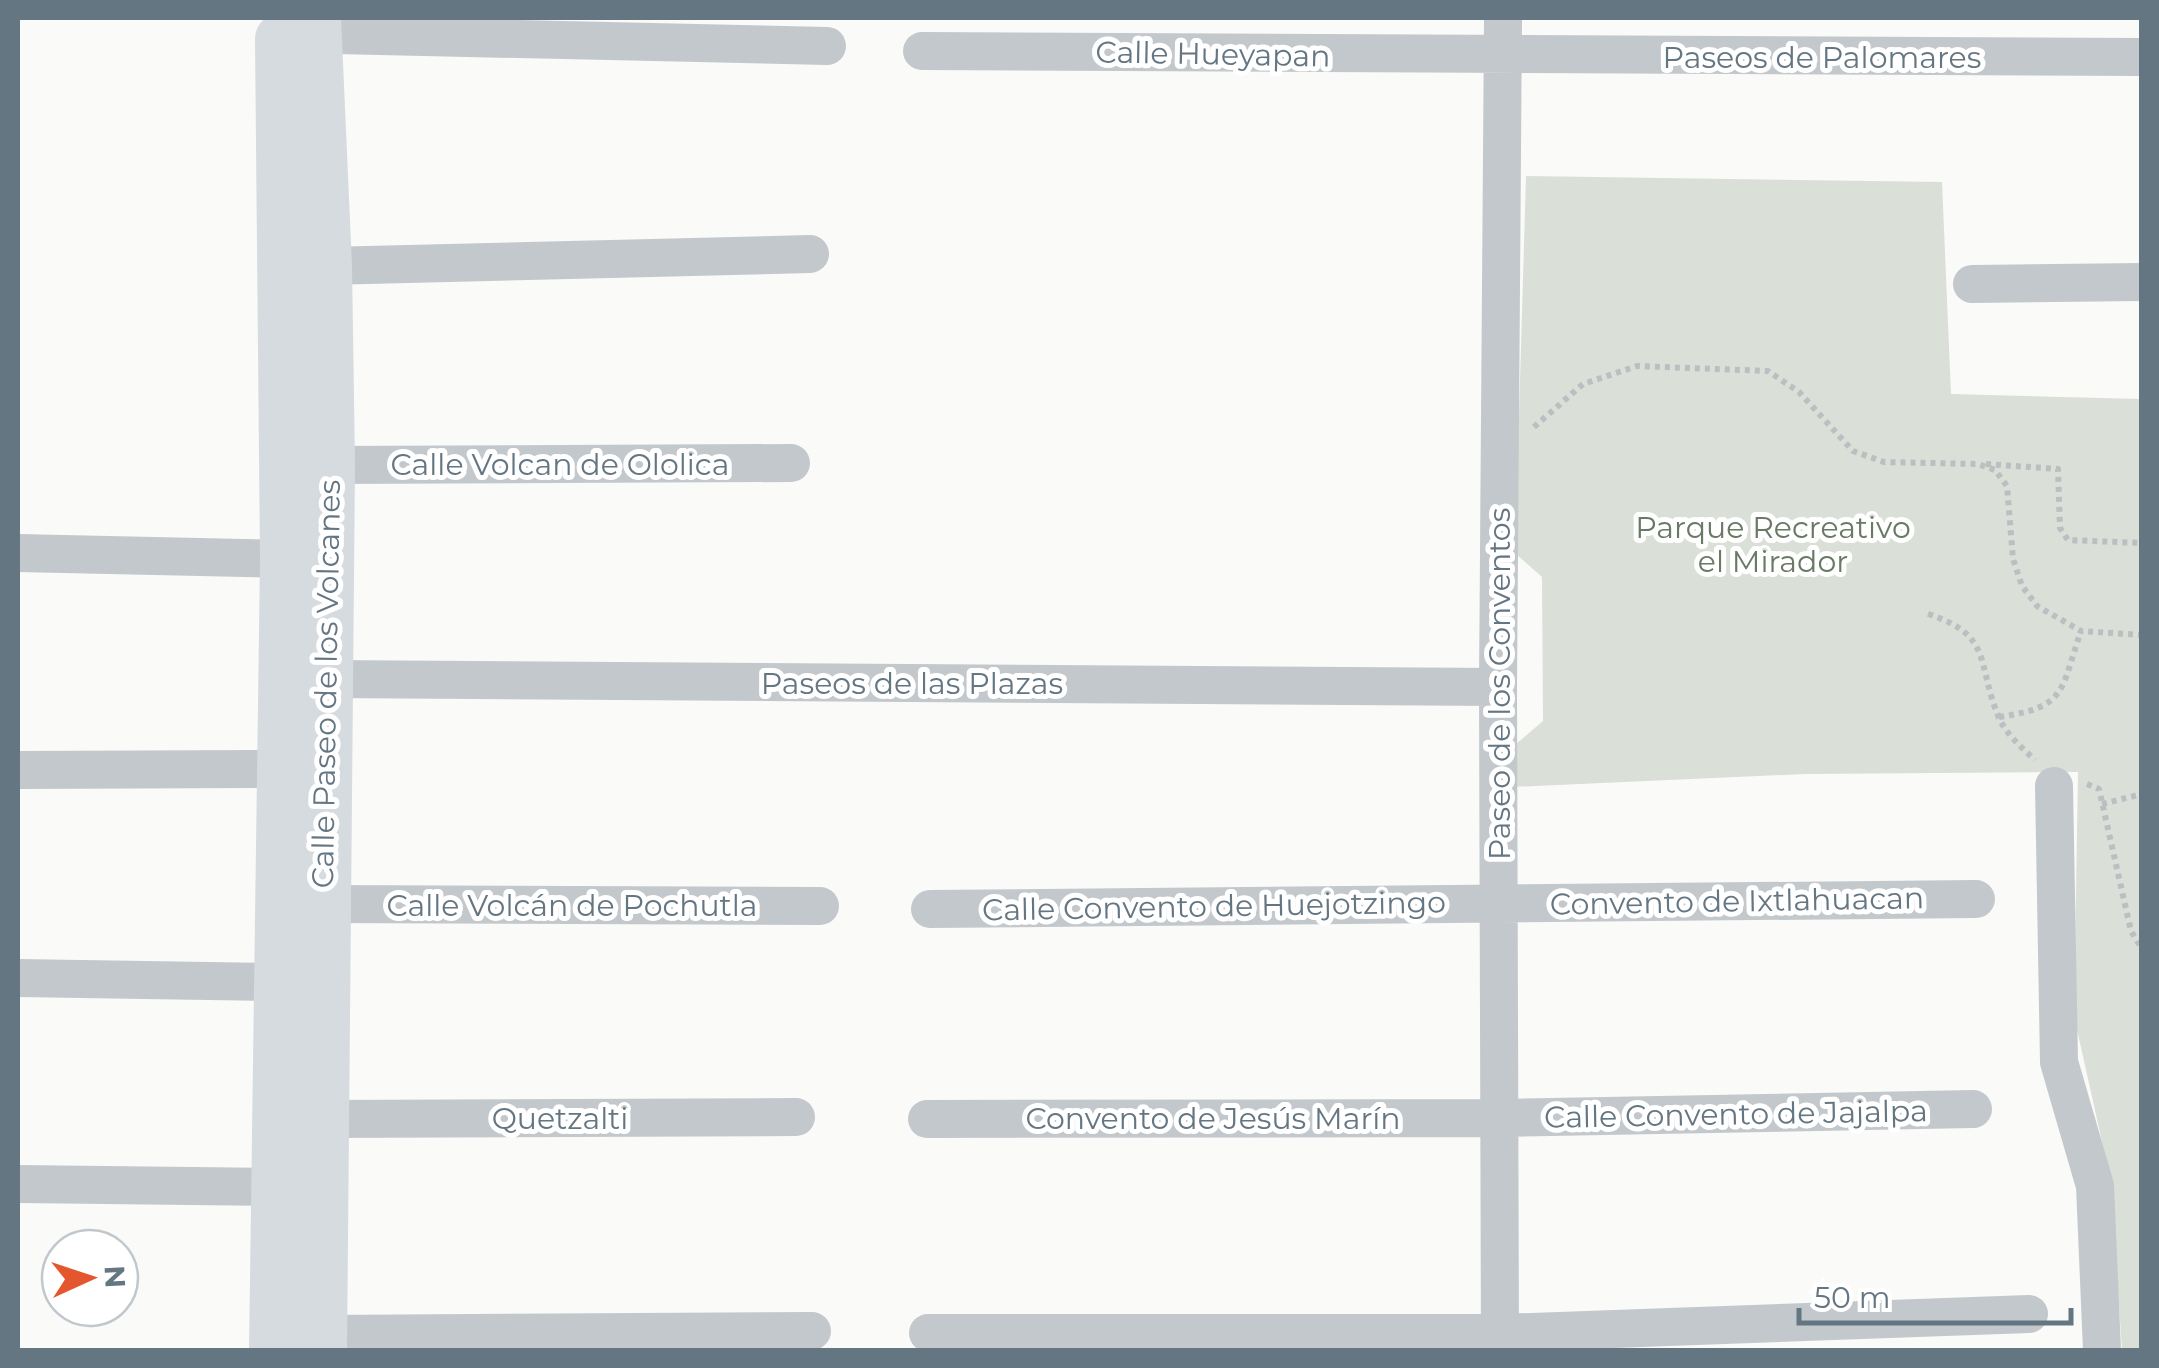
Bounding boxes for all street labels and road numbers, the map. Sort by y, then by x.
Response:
street label: Calle Hueyapan [1095,33,1331,75]
street label: Paseos de Palomares [1663,39,1981,76]
street label: Calle Volcan de Ololica [391,446,729,483]
street label: Calle Paseo de los Volcanes [304,479,348,889]
street label: Paseo de los Conventos [1481,508,1518,860]
street label: Paseos de las Plazas [761,665,1063,702]
street label: Convento de Ixtlahuacan [1550,879,1924,923]
street label: Calle Convento de Huejotzingo [982,883,1446,929]
street label: Calle Volcán de Pochutla [386,887,758,924]
street label: Calle Convento de Jajalpa [1544,1092,1928,1136]
street label: Quetzalti [492,1100,628,1137]
street label: Convento de Jesús Marín [1025,1100,1401,1137]

